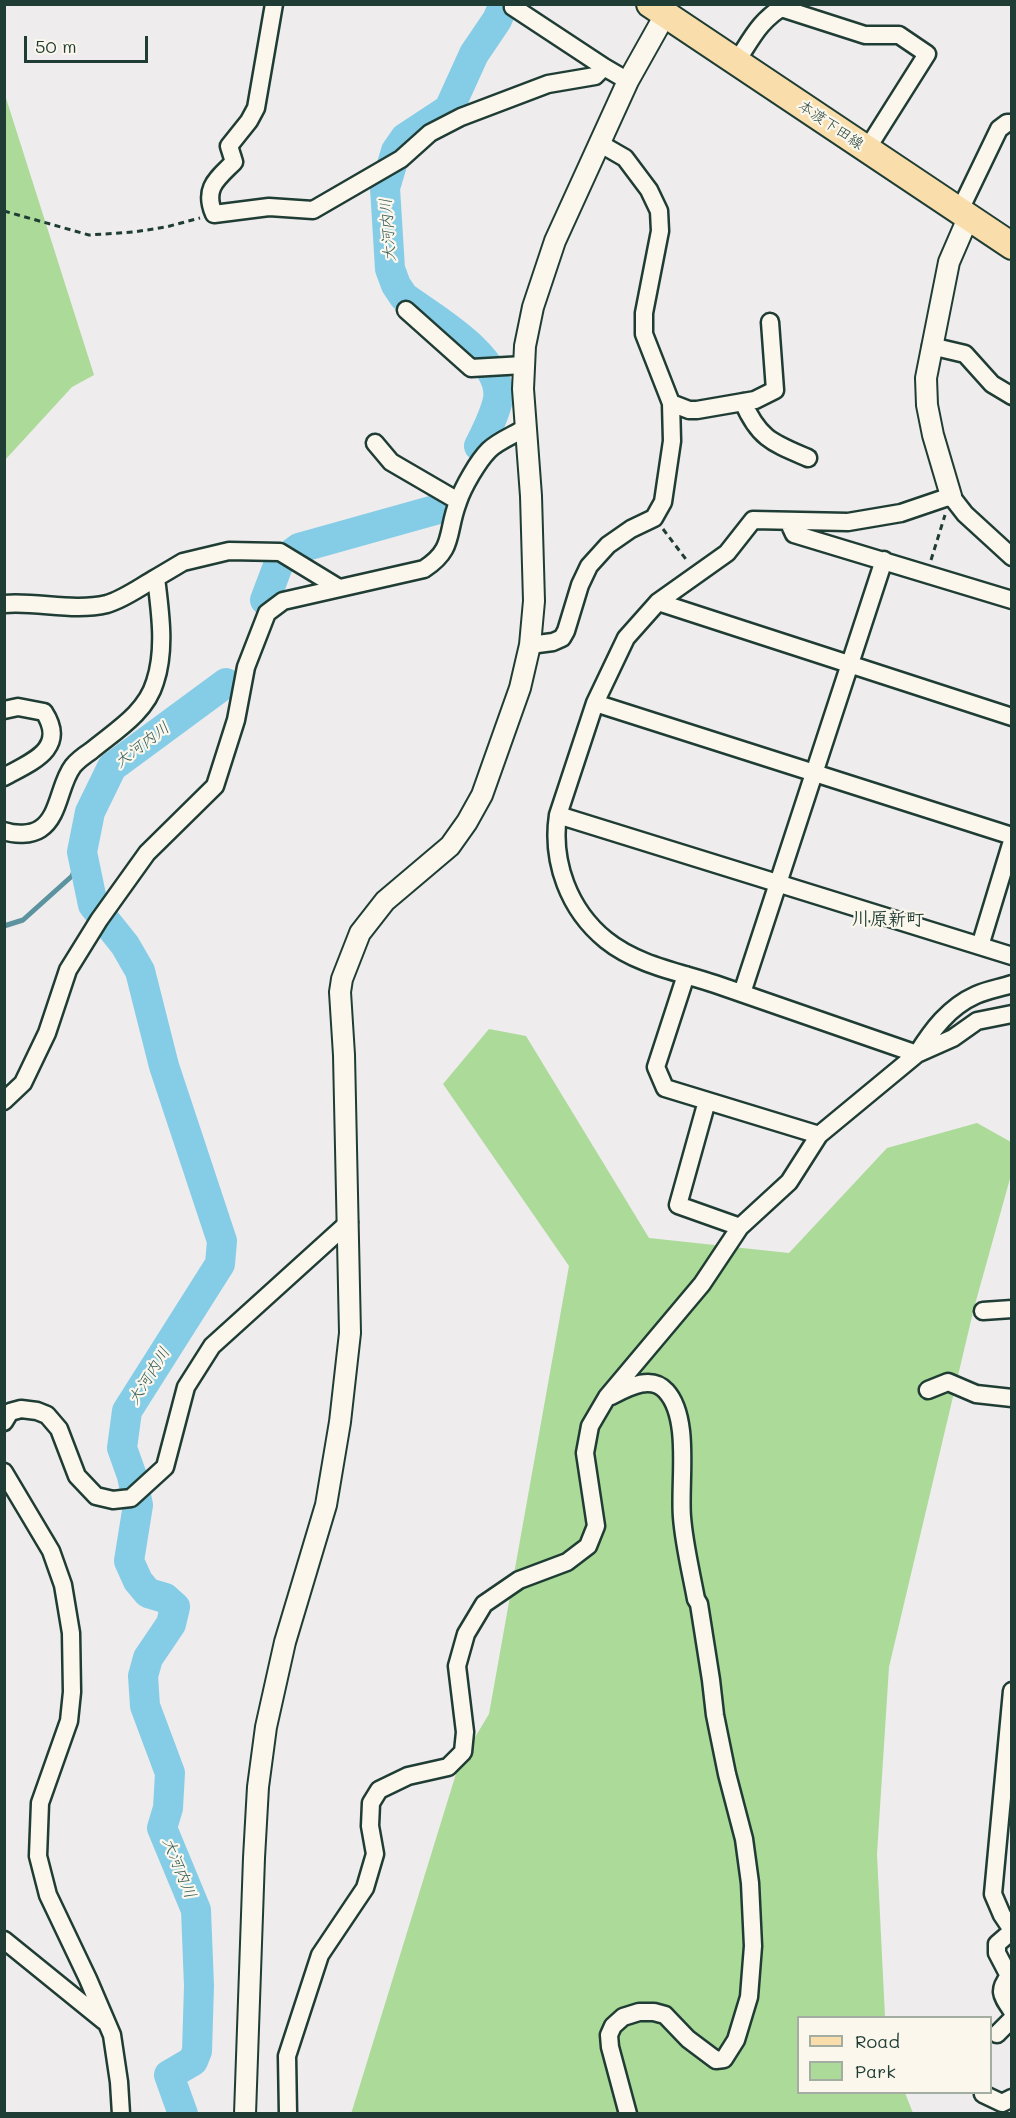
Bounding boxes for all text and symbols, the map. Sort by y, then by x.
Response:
scale bar [27,24,152,62]
text: 50 m [35,34,77,58]
street label: 本渡下田線 [795,97,867,153]
water label: 大河内川 [376,197,400,263]
water label: 大河内川 [111,718,173,772]
district label: 川原新町 [852,908,924,930]
water label: 大河内川 [124,1344,174,1408]
water label: 大河内川 [158,1835,200,1901]
legend [797,2016,992,2094]
text: Road [855,2029,900,2053]
text: Park [855,2059,896,2083]

